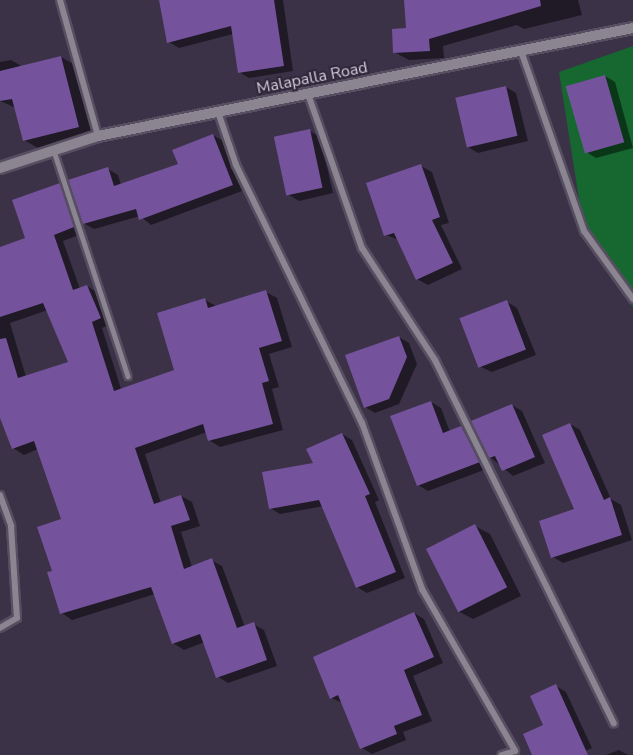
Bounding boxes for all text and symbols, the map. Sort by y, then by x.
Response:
street label: Malapalla Road [255,58,369,98]

